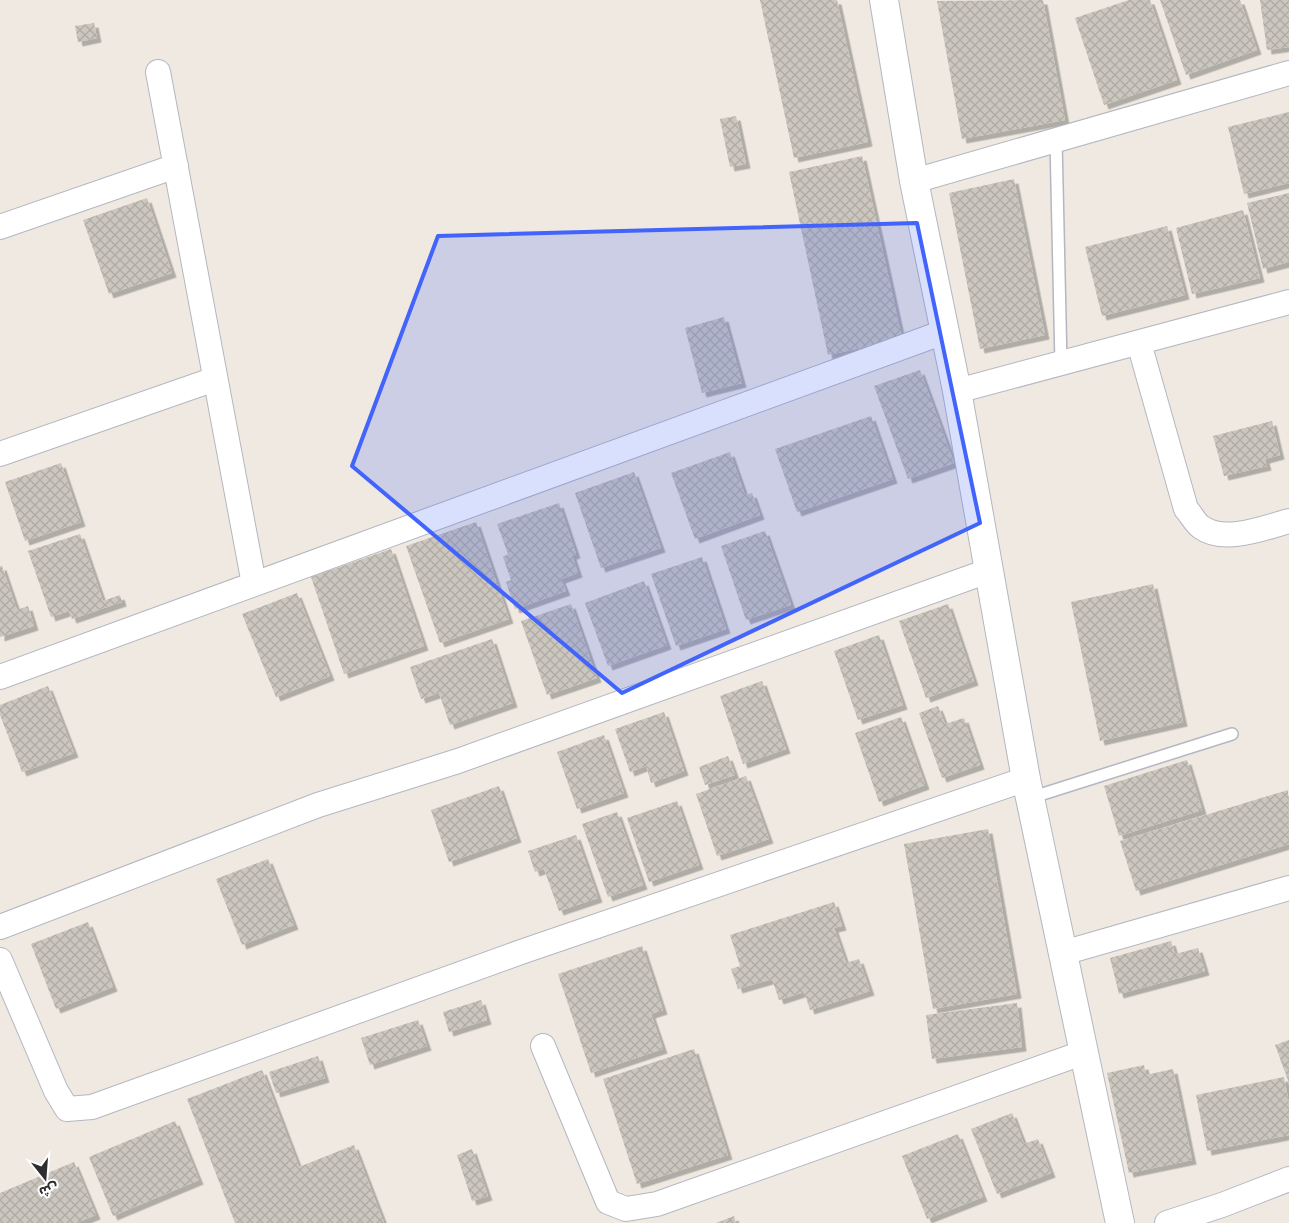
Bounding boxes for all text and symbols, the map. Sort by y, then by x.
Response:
north arrow [20,1153,70,1203]
text: ش [37,1180,60,1199]

